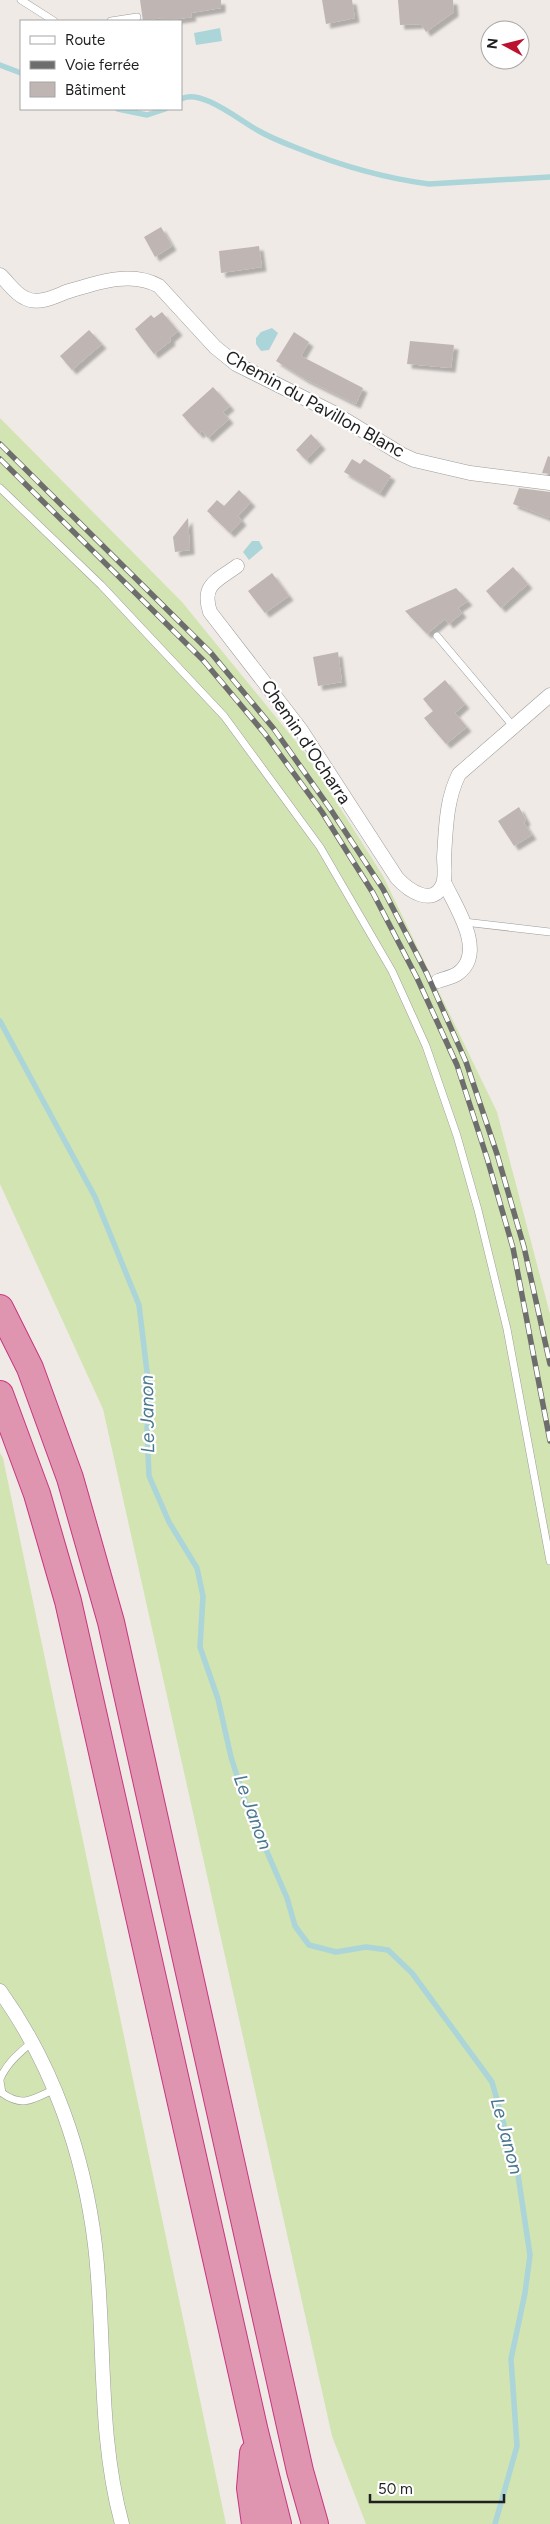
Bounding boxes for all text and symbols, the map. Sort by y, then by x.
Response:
legend [20,20,182,110]
north arrow [480,20,530,70]
text: Route [65,31,105,49]
text: N [483,37,502,50]
text: Voie ferrée [65,56,139,74]
text: Bâtiment [65,81,126,99]
street label: Chemin du Pavillon Blanc [222,346,409,463]
street label: Chemin d'Ocharra [256,676,356,808]
water label: Le Janon [135,1374,159,1453]
water label: Le Janon [229,1771,277,1853]
water label: Le Janon [486,2095,528,2177]
scale bar [370,2472,504,2504]
text: 50 m [378,2480,413,2498]

